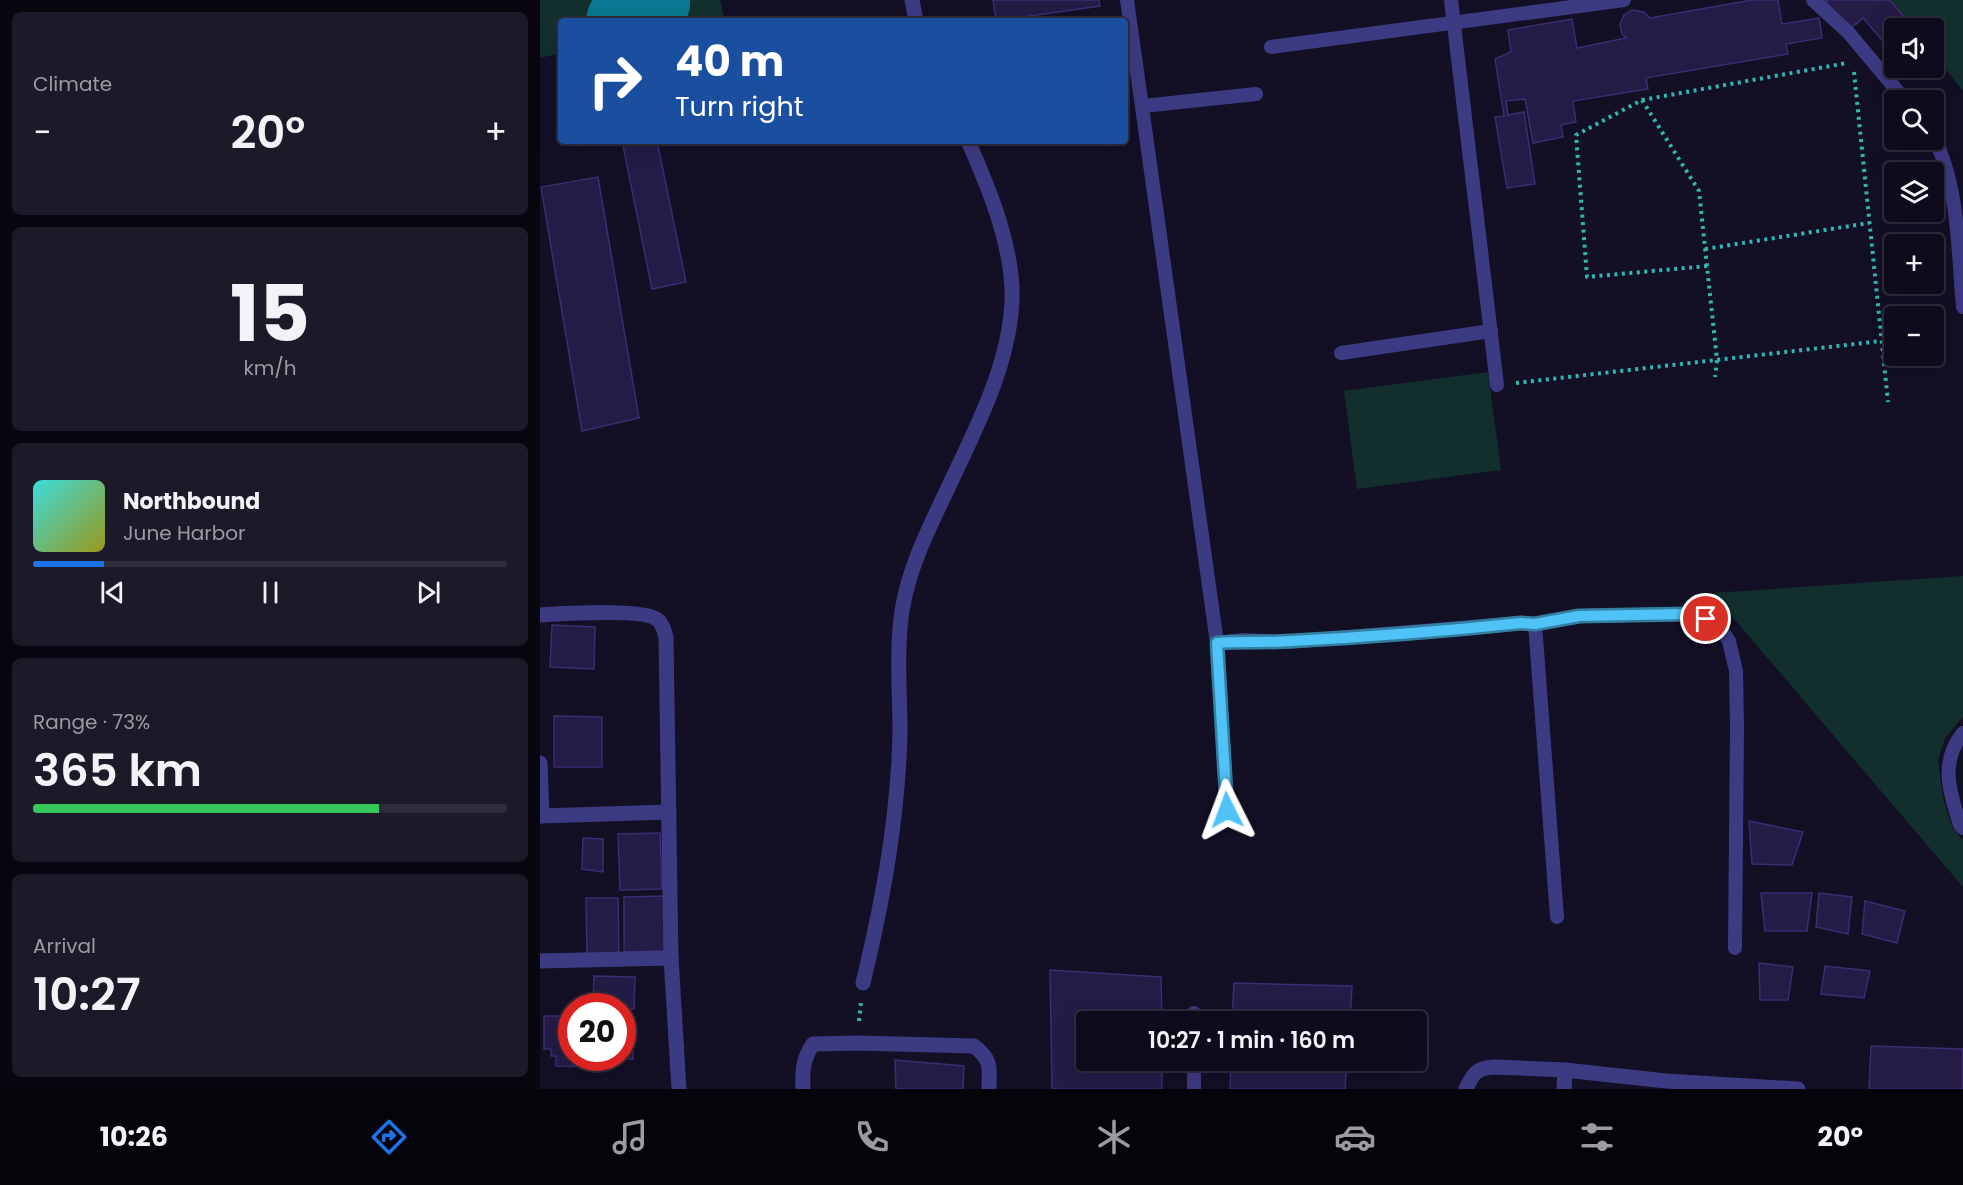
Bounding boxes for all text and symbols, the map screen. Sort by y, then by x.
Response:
map controls [1884,18,1944,366]
button: sound [1884,18,1944,78]
text: 40 m [675,32,784,91]
icon: right [576,42,654,120]
text: Climate [33,70,112,98]
text: Turn right [675,88,804,125]
button: search [1884,90,1944,150]
text: 20° [230,101,305,164]
text: − [33,109,51,156]
text: + [484,109,507,156]
button: layers [1884,162,1944,222]
button: + [1884,234,1944,294]
text: 15 [230,259,310,368]
button: − [1884,306,1944,366]
text: km/h [243,354,297,382]
text: Northbound [123,486,260,517]
text: June Harbor [123,519,246,547]
icon: previous [96,576,129,609]
icon: pause [254,576,287,609]
icon: next [412,576,445,609]
pin [1680,593,1731,644]
icon: arrive [1689,602,1722,635]
text: Range · 73% [33,708,150,736]
text: 365 km [33,739,202,802]
position arrow [1195,778,1259,842]
text: Arrival [33,932,96,960]
text: 10:27 [33,963,141,1026]
speed limit sign: 20 [558,993,636,1071]
text: 10:27 · 1 min · 160 m [1148,1025,1355,1056]
icon: directions [368,1116,410,1158]
icon: music [609,1116,651,1158]
icon: phone [851,1116,893,1158]
icon: climate [1093,1116,1135,1158]
icon: car [1334,1116,1376,1158]
icon: filters [1576,1116,1618,1158]
text: 10:26 [100,1118,168,1155]
text: 20° [1818,1118,1863,1155]

